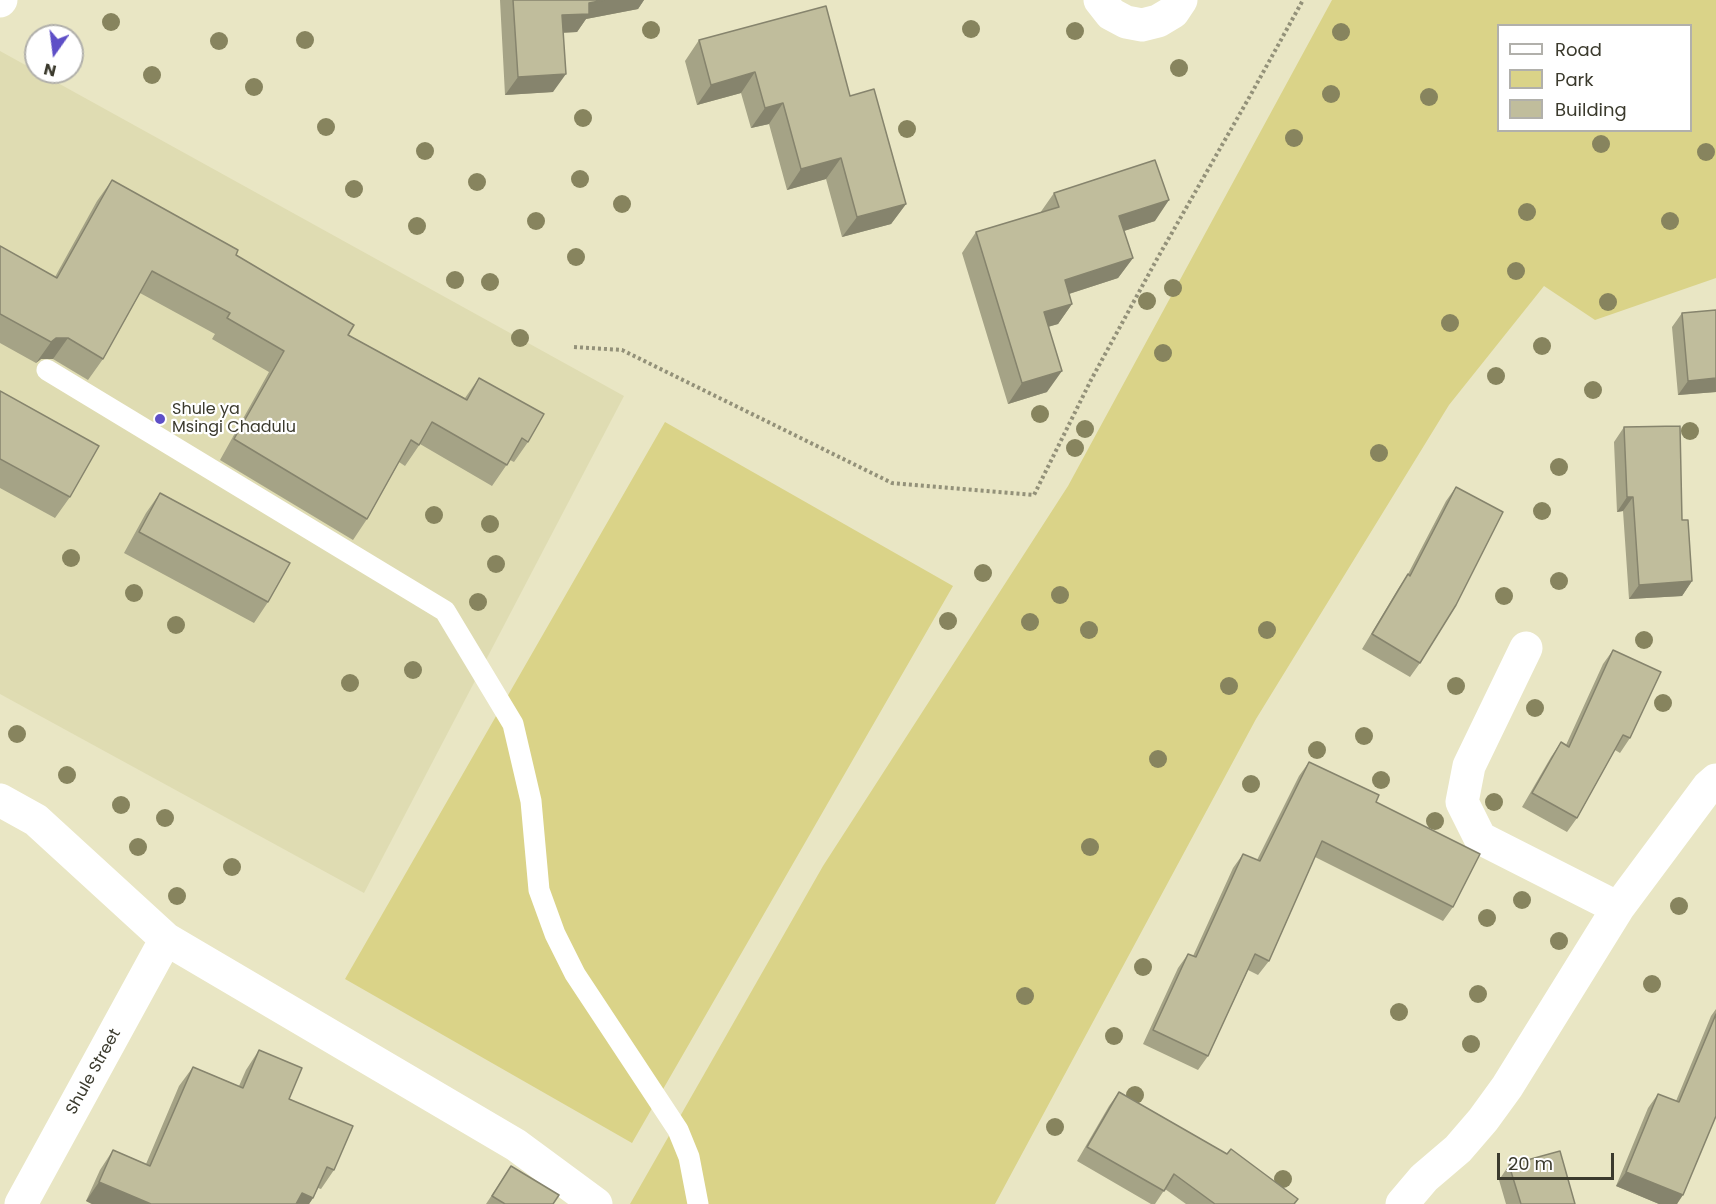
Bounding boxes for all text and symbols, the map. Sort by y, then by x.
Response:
north arrow [24,24,84,84]
legend [1497,24,1692,132]
text: Road [1555,37,1602,62]
text: N [41,57,59,83]
text: Park [1555,67,1594,92]
text: Building [1555,97,1627,122]
place label: Shule ya Msingi Chadulu [172,400,296,438]
marker: Shule ya Msingi Chadulu [153,412,167,426]
street label: Shule Street [63,1026,125,1118]
scale bar [1500,1141,1617,1179]
text: 20 m [1508,1151,1553,1176]

